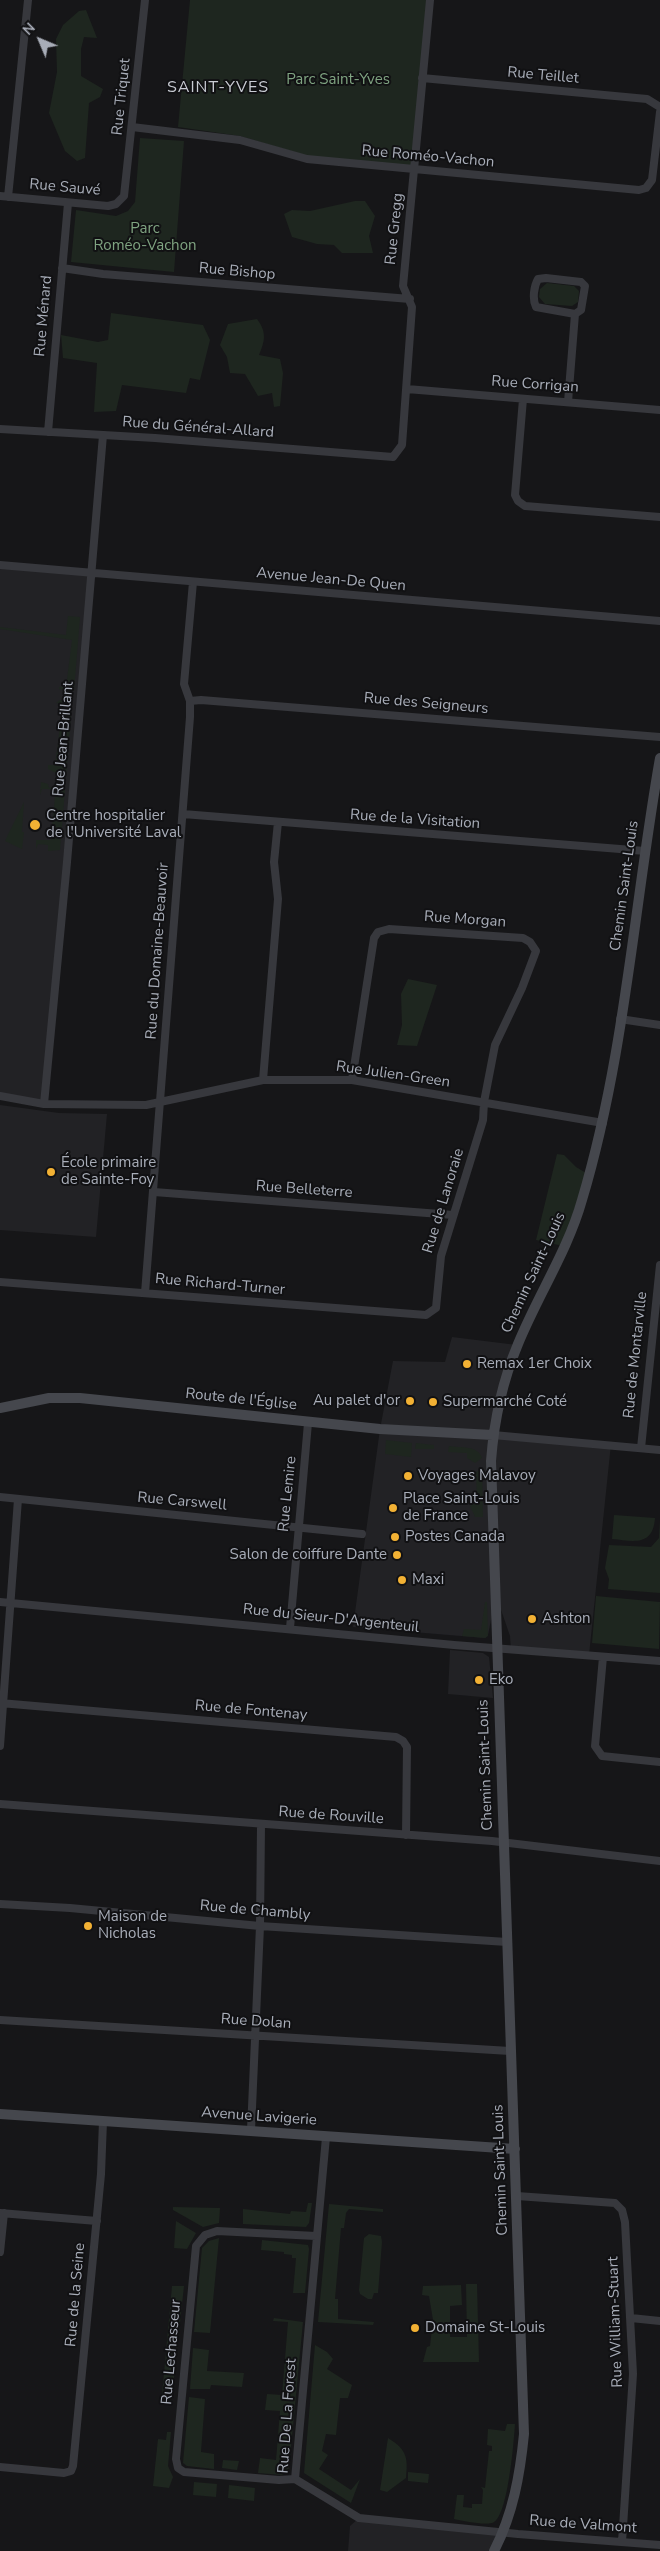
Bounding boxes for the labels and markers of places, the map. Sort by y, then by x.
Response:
place label: Centre hospitalier de l'Université Laval [46,807,181,842]
marker: Centre hospitalier de l'Université Laval [28,818,42,832]
place label: École primaire de Sainte-Foy [61,1154,156,1189]
marker: École primaire de Sainte-Foy [45,1166,57,1178]
place label: Remax 1er Choix [477,1355,592,1373]
marker: Remax 1er Choix [461,1358,473,1370]
place label: Au palet d'or [313,1392,400,1410]
place label: Supermarché Coté [443,1393,567,1411]
marker: Au palet d'or [404,1395,416,1407]
marker: Supermarché Coté [427,1396,439,1408]
place label: Voyages Malavoy [418,1467,536,1485]
marker: Voyages Malavoy [402,1470,414,1482]
place label: Place Saint-Louis de France [403,1490,520,1525]
marker: Place Saint-Louis de France [387,1502,399,1514]
place label: Postes Canada [405,1528,505,1546]
marker: Postes Canada [389,1531,401,1543]
place label: Salon de coiffure Dante [230,1546,387,1564]
marker: Salon de coiffure Dante [391,1549,403,1561]
place label: Maxi [412,1571,444,1589]
marker: Maxi [396,1574,408,1586]
place label: Ashton [542,1610,591,1628]
marker: Ashton [526,1613,538,1625]
place label: Eko [489,1671,513,1689]
marker: Eko [473,1674,485,1686]
place label: Maison de Nicholas [98,1908,167,1943]
marker: Maison de Nicholas [82,1920,94,1932]
place label: Domaine St-Louis [425,2319,545,2337]
marker: Domaine St-Louis [409,2322,421,2334]

